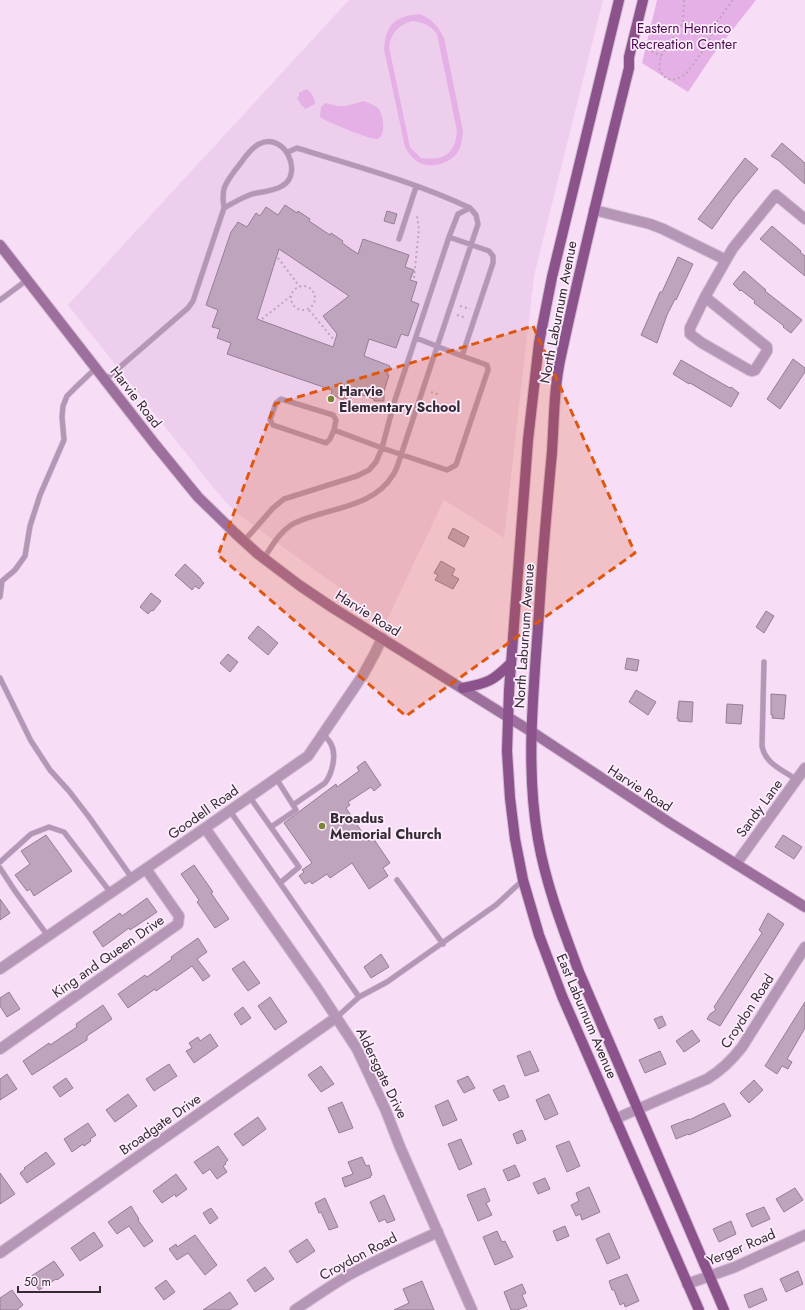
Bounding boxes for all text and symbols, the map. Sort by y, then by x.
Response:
park label: Eastern Henrico Recreation Center [631,18,737,54]
street label: North Laburnum Avenue [534,239,582,385]
street label: Harvie Road [106,362,166,432]
place label: Harvie Elementary School [339,381,460,417]
marker: Harvie Elementary School [326,394,336,404]
street label: North Laburnum Avenue [509,563,539,709]
street label: Harvie Road [332,585,404,641]
street label: Harvie Road [604,760,676,816]
street label: Sandy Lane [731,775,787,841]
street label: Goodell Road [164,780,242,844]
place label: Broadus Memorial Church [330,808,442,844]
marker: Broadus Memorial Church [317,821,327,831]
street label: King and Queen Drive [48,910,168,1002]
street label: East Laburnum Avenue [552,950,622,1082]
street label: Croydon Road [715,970,779,1052]
street label: Aldersgate Drive [351,1024,413,1122]
street label: Broadgate Drive [115,1088,205,1160]
street label: Yerger Road [704,1224,778,1270]
street label: Croydon Road [316,1227,400,1285]
scale bar [18,1268,100,1294]
text: 50 m [24,1273,51,1291]

